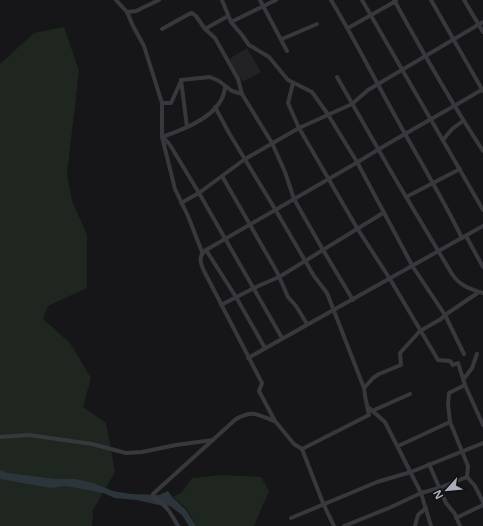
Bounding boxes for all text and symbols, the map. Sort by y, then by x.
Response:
north arrow [427,470,467,510]
text: N [429,487,446,502]

